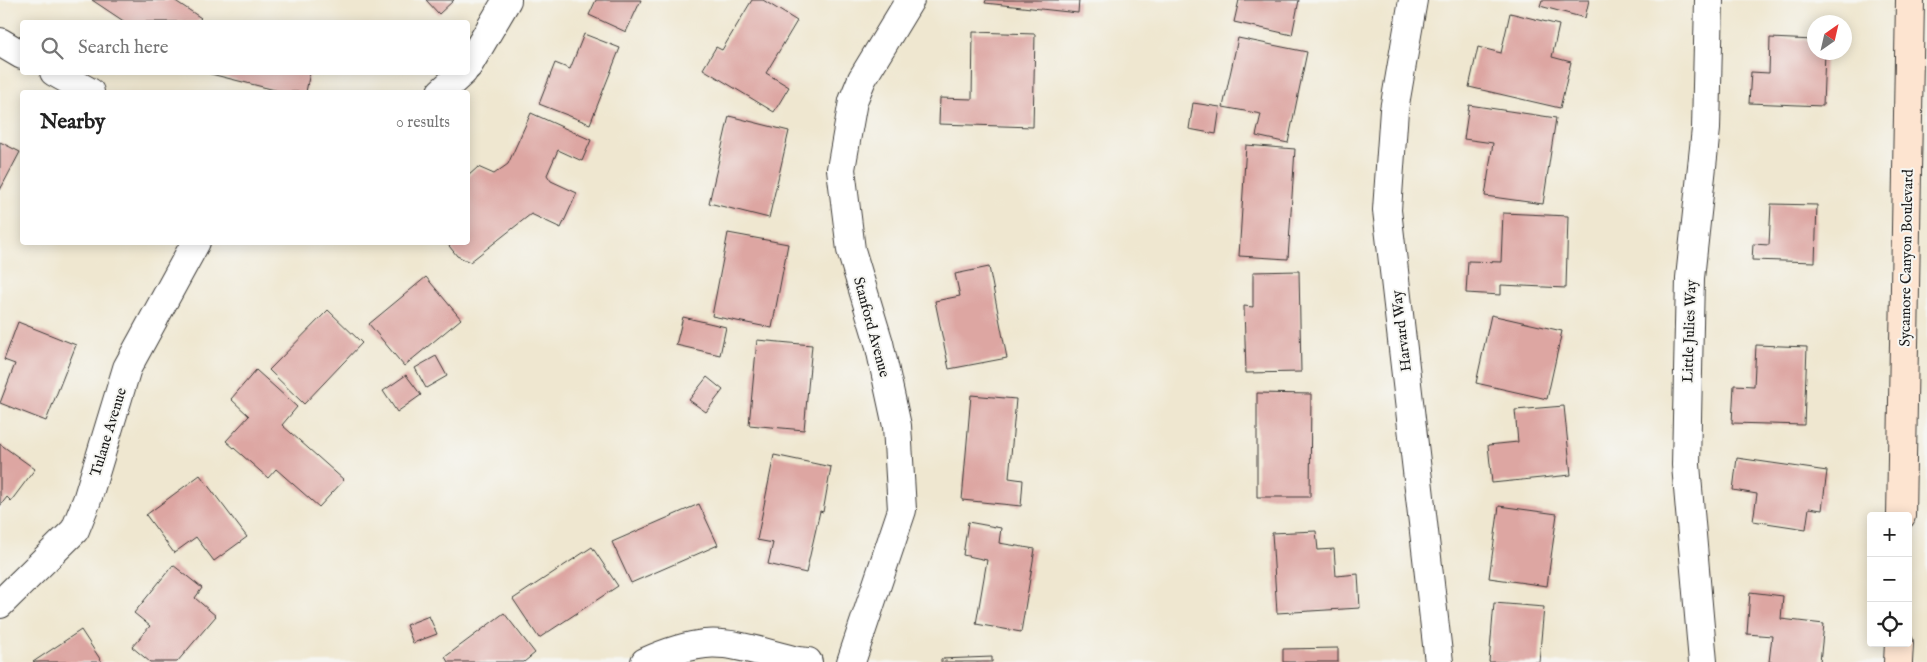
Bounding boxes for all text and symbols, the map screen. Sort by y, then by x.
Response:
north arrow [1807,15,1852,60]
search box [20,20,470,75]
icon: search [38,34,66,62]
text: Search here [78,36,169,60]
text: Nearby [40,109,105,136]
text: 0 results [396,113,450,133]
street label: Sycamore Canyon Boulevard [1895,168,1918,347]
street label: Stanford Avenue [849,275,894,380]
street label: Little Julies Way [1678,279,1701,383]
street label: Harvard Way [1387,289,1416,373]
street label: Tulane Avenue [86,385,131,479]
map controls [1867,512,1912,647]
button: + [1867,512,1912,557]
button: − [1867,557,1912,602]
button: locate [1867,602,1912,647]

